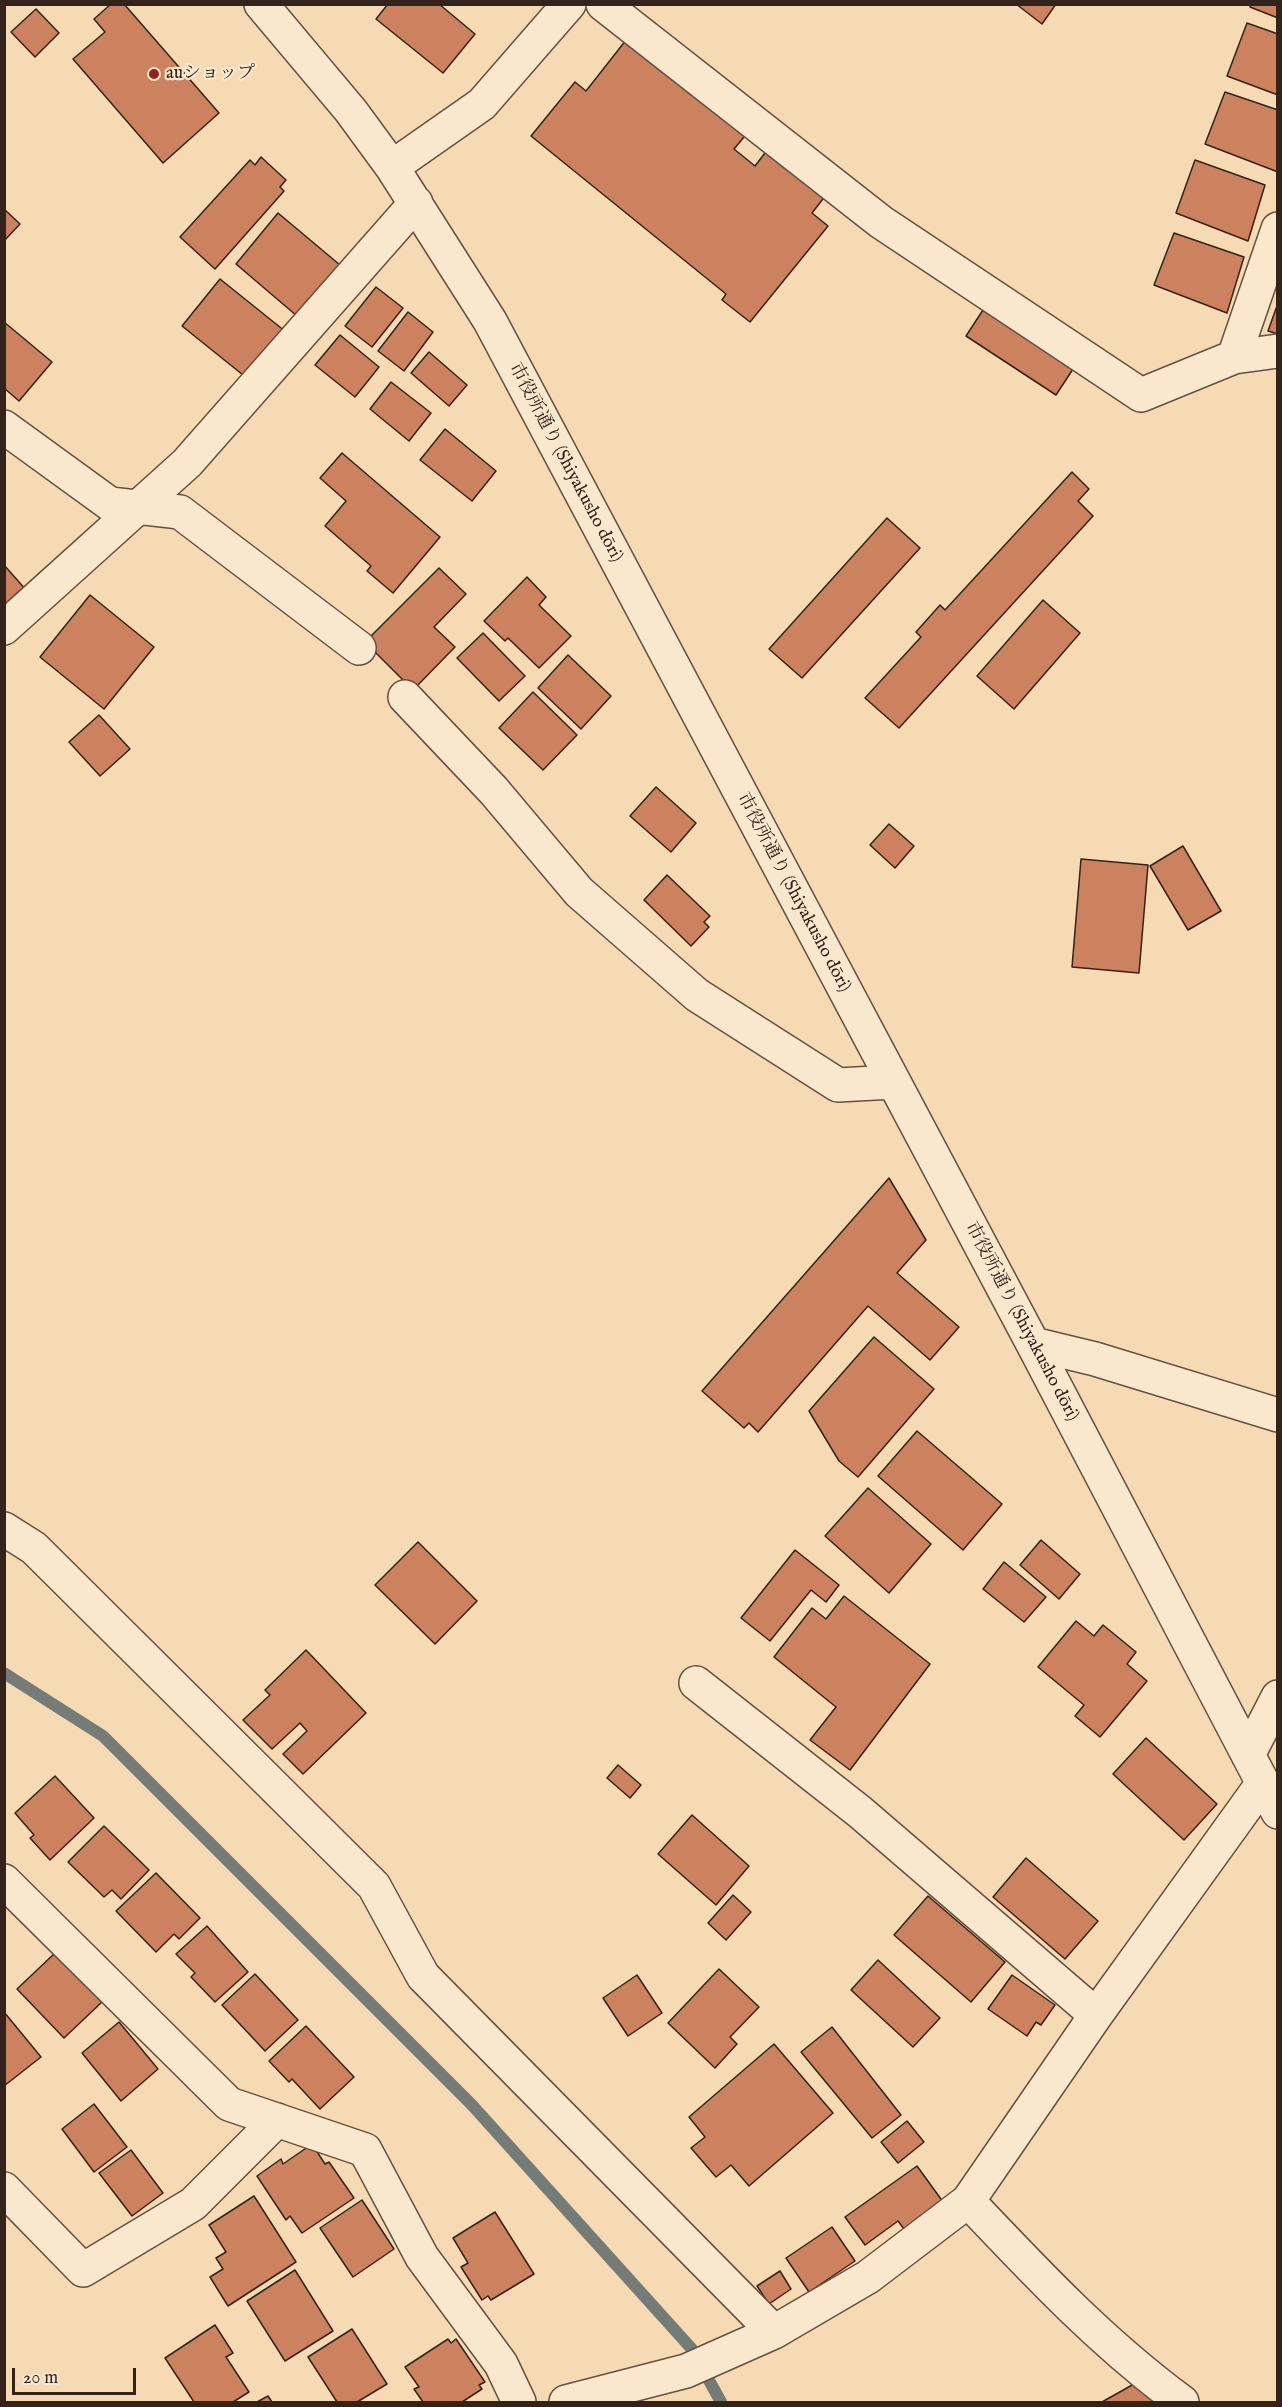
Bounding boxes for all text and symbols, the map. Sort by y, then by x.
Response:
place label: auショップ [166,63,255,85]
marker: auショップ [147,67,161,81]
street label: 市役所通り (Shiyakusho dōri) [503,360,627,566]
street label: 市役所通り (Shiyakusho dōri) [731,790,855,996]
street label: 市役所通り (Shiyakusho dōri) [959,1219,1083,1425]
scale bar [15,2356,140,2394]
text: 20 m [23,2367,58,2390]

